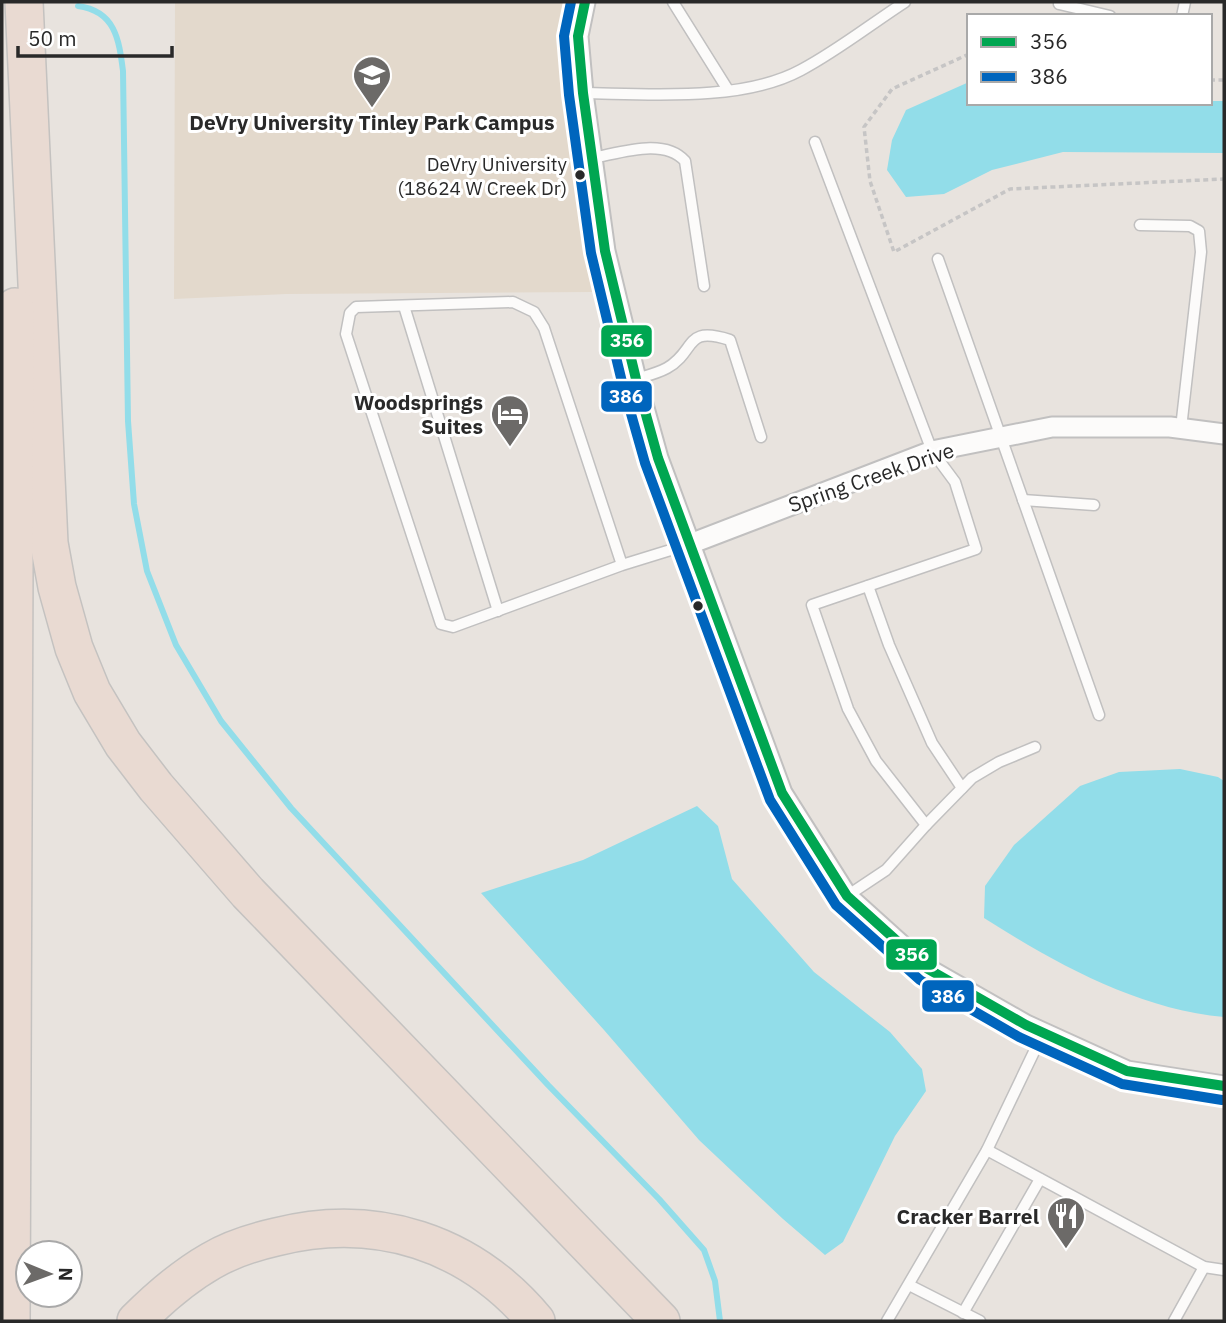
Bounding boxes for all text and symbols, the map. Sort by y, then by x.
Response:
scale bar [18,14,172,58]
legend [967,14,1212,105]
text: 50 m [28,24,77,52]
text: 356 [1030,27,1068,55]
school or university icon: DeVry University Tinley Park Campus [351,54,393,109]
text: 386 [1030,62,1068,90]
place label: DeVry University Tinley Park Campus [189,108,555,136]
place label: DeVry University (18624 W Creek Dr) [398,152,568,200]
marker: DeVry University (18624 W Creek Dr) [573,168,587,182]
line badge: 356 [600,324,653,358]
text: 356 [610,328,644,352]
line badge: 386 [600,380,653,413]
text: 386 [609,384,643,408]
place label: Woodsprings Suites [354,388,483,440]
hotel icon: Woodsprings Suites [489,393,531,448]
street label: Spring Creek Drive [784,435,958,519]
unlabelled marker [691,599,705,613]
line badge: 356 [885,938,938,971]
text: 356 [895,942,929,966]
line badge: 386 [921,979,975,1013]
text: 386 [931,984,965,1008]
restaurant icon: Cracker Barrel [1045,1195,1087,1250]
place label: Cracker Barrel [897,1202,1039,1230]
north arrow [14,1239,84,1309]
text: N [54,1267,78,1281]

